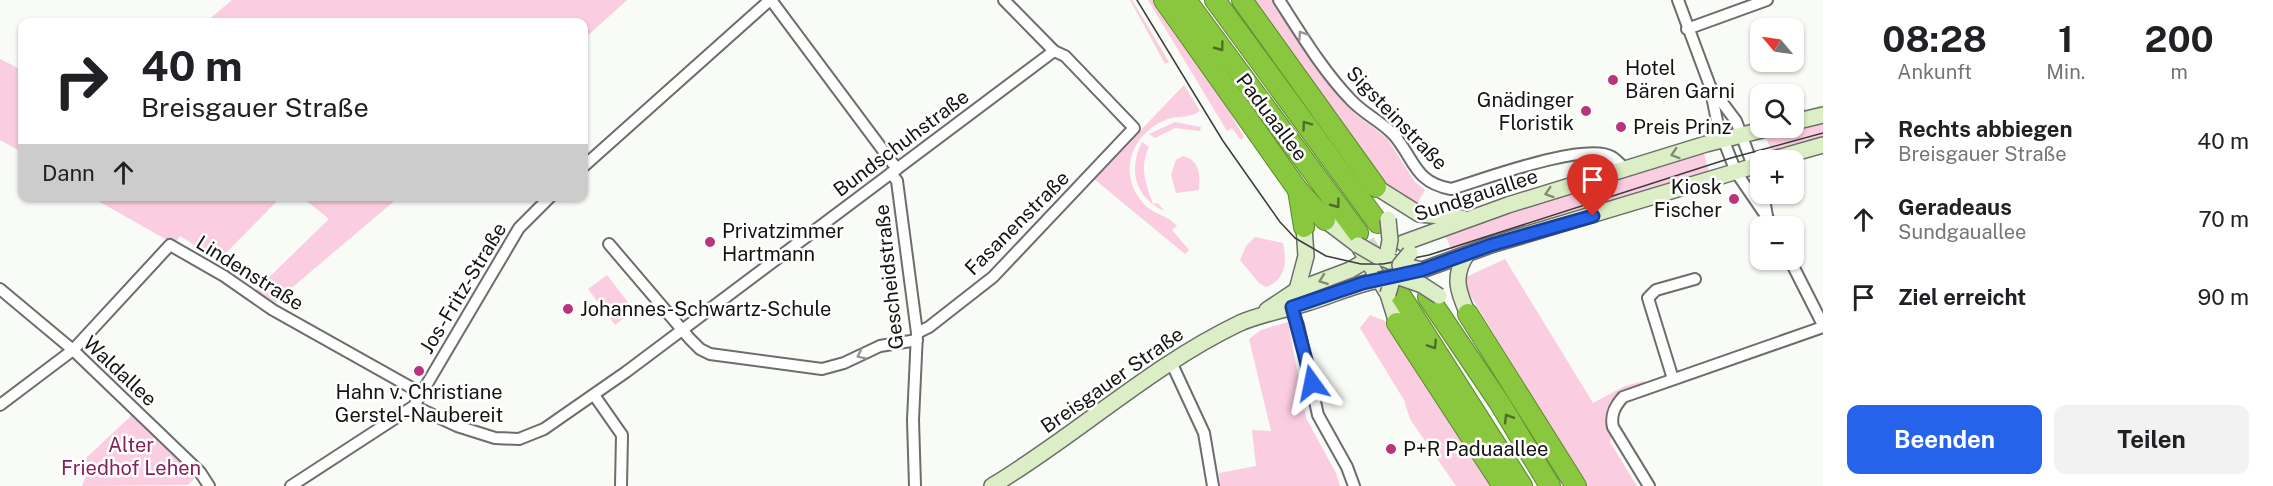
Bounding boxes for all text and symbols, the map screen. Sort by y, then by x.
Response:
north arrow [1750,18,1804,72]
map controls [1750,18,1804,270]
text: 08:28 [1882,18,1987,60]
text: 1 [2058,18,2073,60]
text: 200 [2145,18,2214,60]
one-way arrow [1298,31,1309,42]
text: 40 m [141,41,243,90]
one-way arrow [1213,41,1224,52]
icon: right [42,42,120,120]
place label: Hotel Bären Garni [1625,56,1735,103]
text: Ankunft [1897,60,1972,84]
text: Min. [2046,60,2085,84]
text: m [2170,60,2188,84]
street label: Sigsteinstraße [1341,61,1453,175]
street label: Paduaallee [1231,69,1313,165]
marker: Hotel Bären Garni [1606,73,1620,87]
street label: Bundschuhstraße [828,84,974,202]
button: search [1750,84,1804,138]
place label: Gnädinger Floristik [1477,88,1574,135]
text: Breisgauer Straße [141,91,369,123]
marker: Gnädinger Floristik [1579,104,1593,118]
place label: Preis Prinz [1633,115,1731,139]
text: Rechts abbiegen [1898,116,2073,142]
marker: Preis Prinz [1614,120,1628,134]
one-way arrow [1302,121,1313,132]
icon: right [1847,125,1880,158]
text: 40 m [2197,128,2249,154]
text: Breisgauer Straße [1898,142,2067,166]
one-way arrow [1670,147,1681,159]
button: + [1750,150,1804,204]
pin [1567,154,1618,216]
icon: ahead [107,156,140,189]
text: Dann [42,160,95,186]
icon: arrive [1576,163,1609,196]
street label: Sundgauallee [1411,164,1541,226]
street label: Fasanenstraße [960,166,1074,280]
place label: Kiosk Fischer [1654,175,1722,222]
one-way arrow [1544,186,1555,198]
marker: Kiosk Fischer [1727,192,1741,206]
text: Geradeaus [1898,194,2012,220]
one-way arrow [1329,197,1340,208]
street label: Gescheidstraße [869,203,909,351]
icon: ahead [1847,203,1880,236]
text: 70 m [2198,206,2249,232]
button: − [1750,216,1804,270]
street label: Jos-Fritz-Straße [415,218,511,358]
place label: Privatzimmer Hartmann [722,219,844,266]
text: Sundgauallee [1898,220,2026,244]
street label: Lindenstraße [192,230,308,316]
marker: Privatzimmer Hartmann [703,235,717,249]
one-way arrow [1319,273,1330,285]
icon: arrive [1847,281,1880,314]
text: Ziel erreicht [1898,284,2026,310]
text: 90 m [2198,284,2249,310]
place label: Johannes-Schwartz-Schule [580,297,831,321]
marker: Johannes-Schwartz-Schule [561,302,575,316]
street label: Breisgauer Straße [1036,322,1188,438]
street label: Waldallee [78,331,162,411]
one-way arrow [1426,338,1437,349]
one-way arrow [856,348,867,360]
position arrow [1280,351,1344,415]
marker: Hahn v. Christiane Gerstel-Naubereit [412,364,426,378]
place label: Hahn v. Christiane Gerstel-Naubereit [335,380,503,427]
button: Beenden [1847,405,2042,474]
button: Teilen [2054,405,2249,474]
one-way arrow [1504,414,1516,424]
park label: Alter Friedhof Lehen [61,433,201,480]
place label: P+R Paduaallee [1403,437,1548,461]
marker: P+R Paduaallee [1384,442,1398,456]

